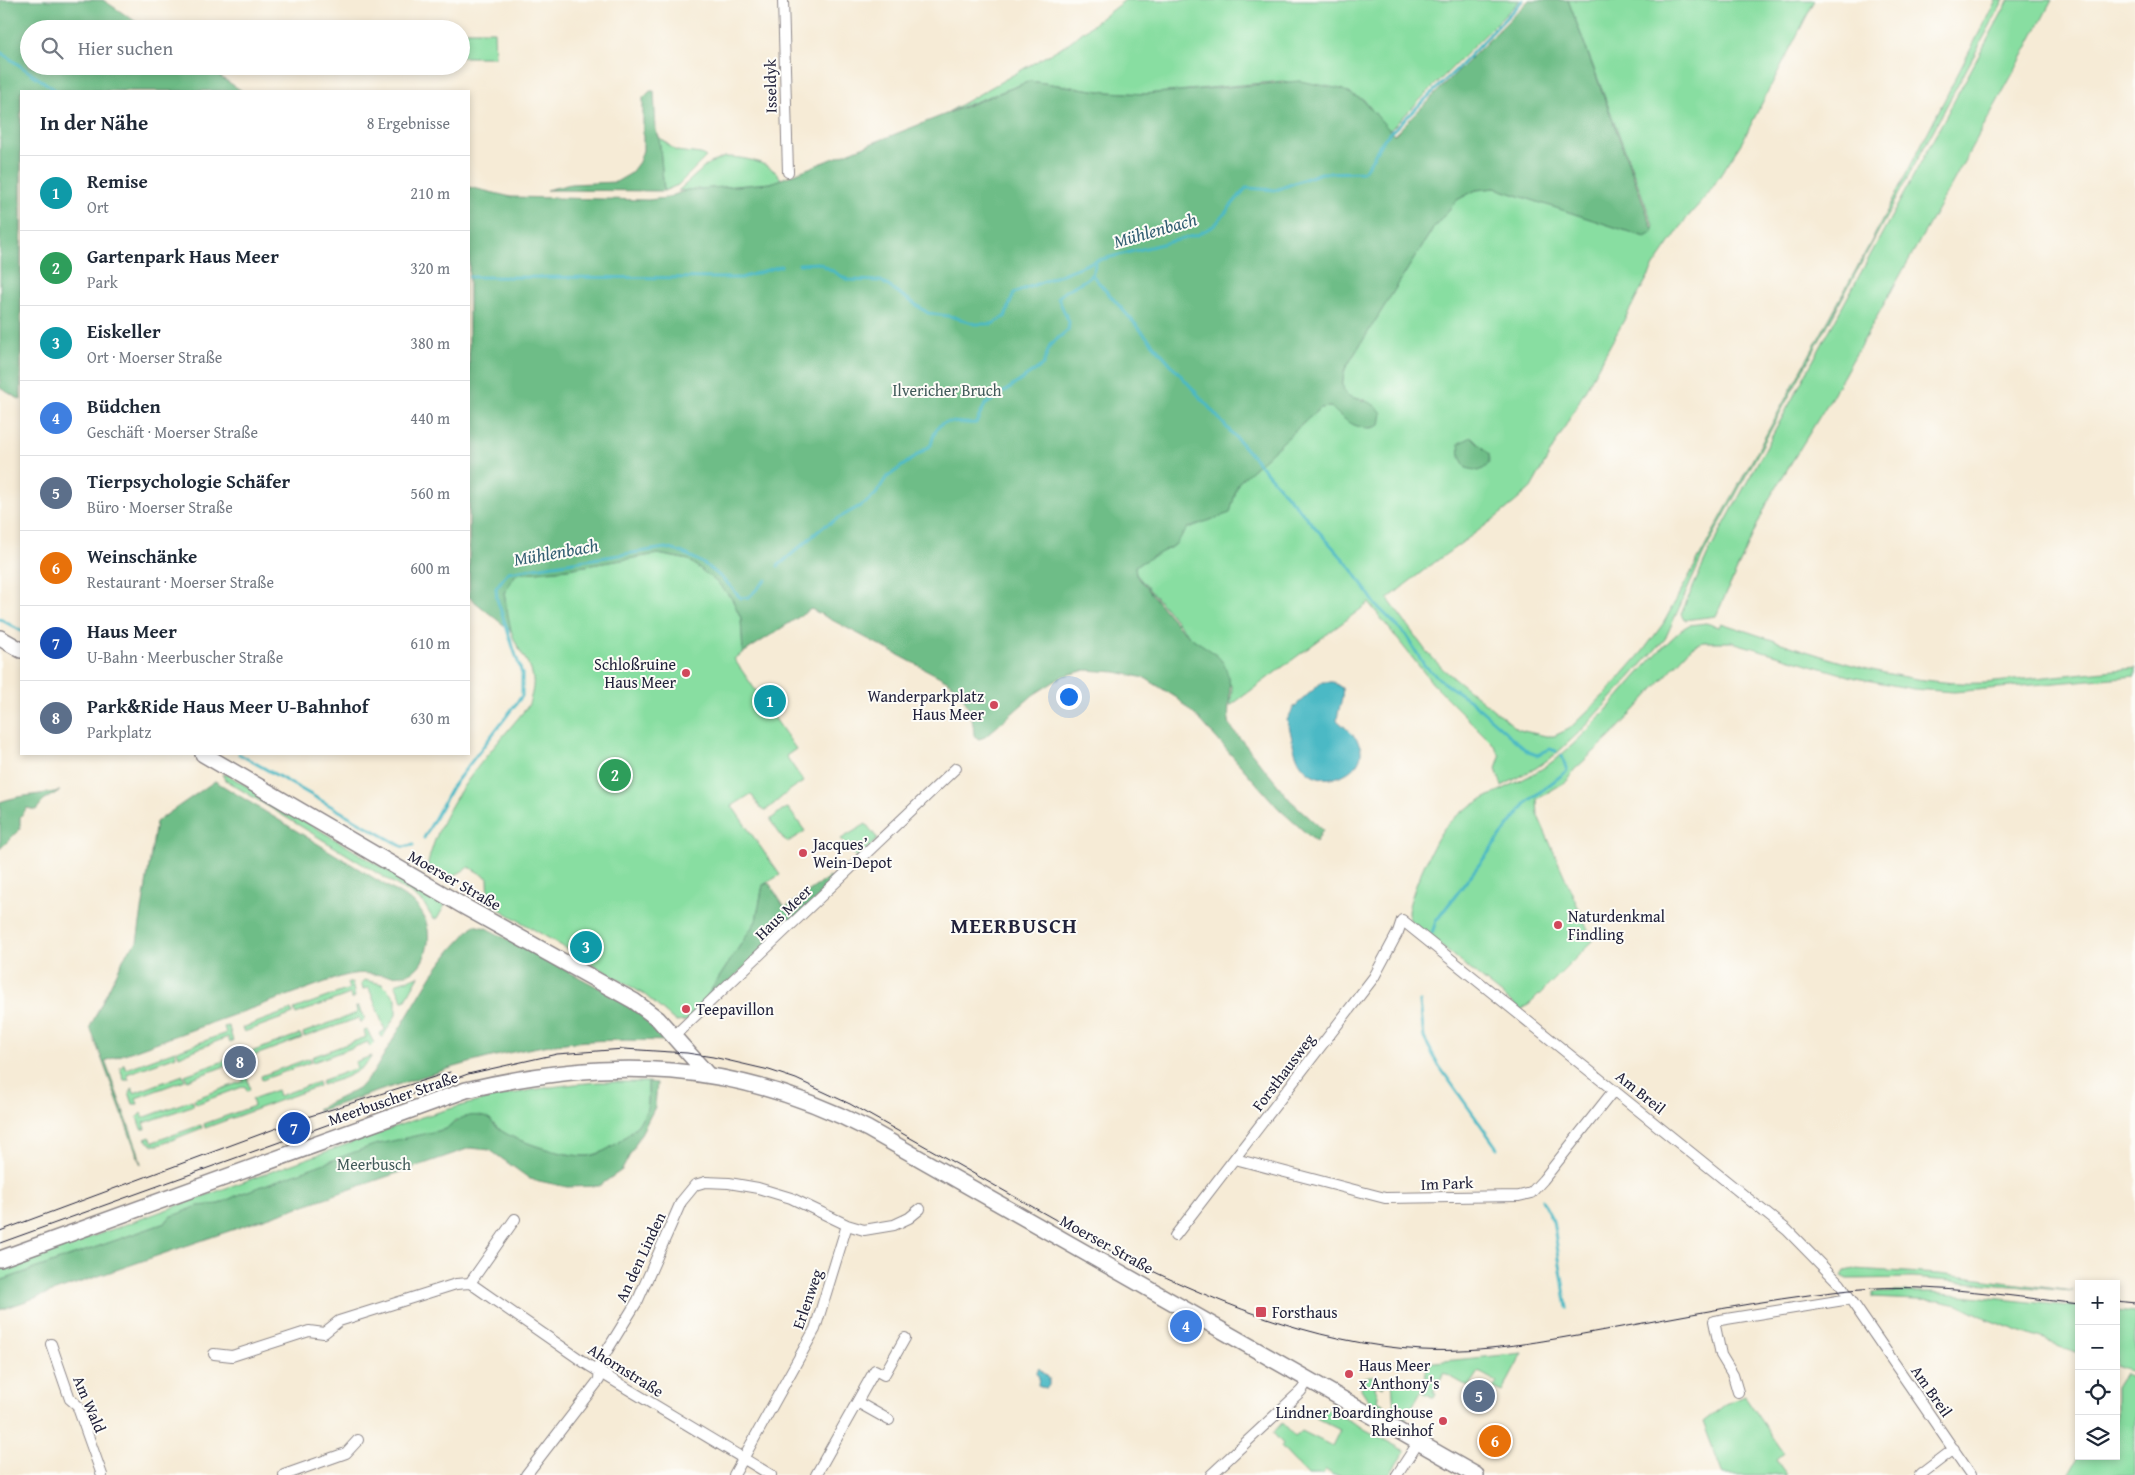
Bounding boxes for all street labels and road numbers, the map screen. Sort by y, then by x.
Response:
street label: Isseldyk [758,58,782,113]
street label: Moerser Straße [404,844,506,916]
street label: Haus Meer [749,878,817,945]
street label: Forsthausweg [1246,1028,1320,1116]
street label: Am Breil [1611,1064,1672,1120]
street label: Meerbuscher Straße [325,1065,461,1131]
street label: Im Park [1420,1170,1474,1196]
street label: An den Linden [609,1208,671,1306]
street label: Moerser Straße [1056,1208,1158,1280]
street label: Erlenweg [786,1266,828,1332]
street label: Ahornstraße [583,1337,669,1403]
street label: Am Breil [1905,1360,1959,1422]
street label: Am Wald [67,1372,113,1437]

